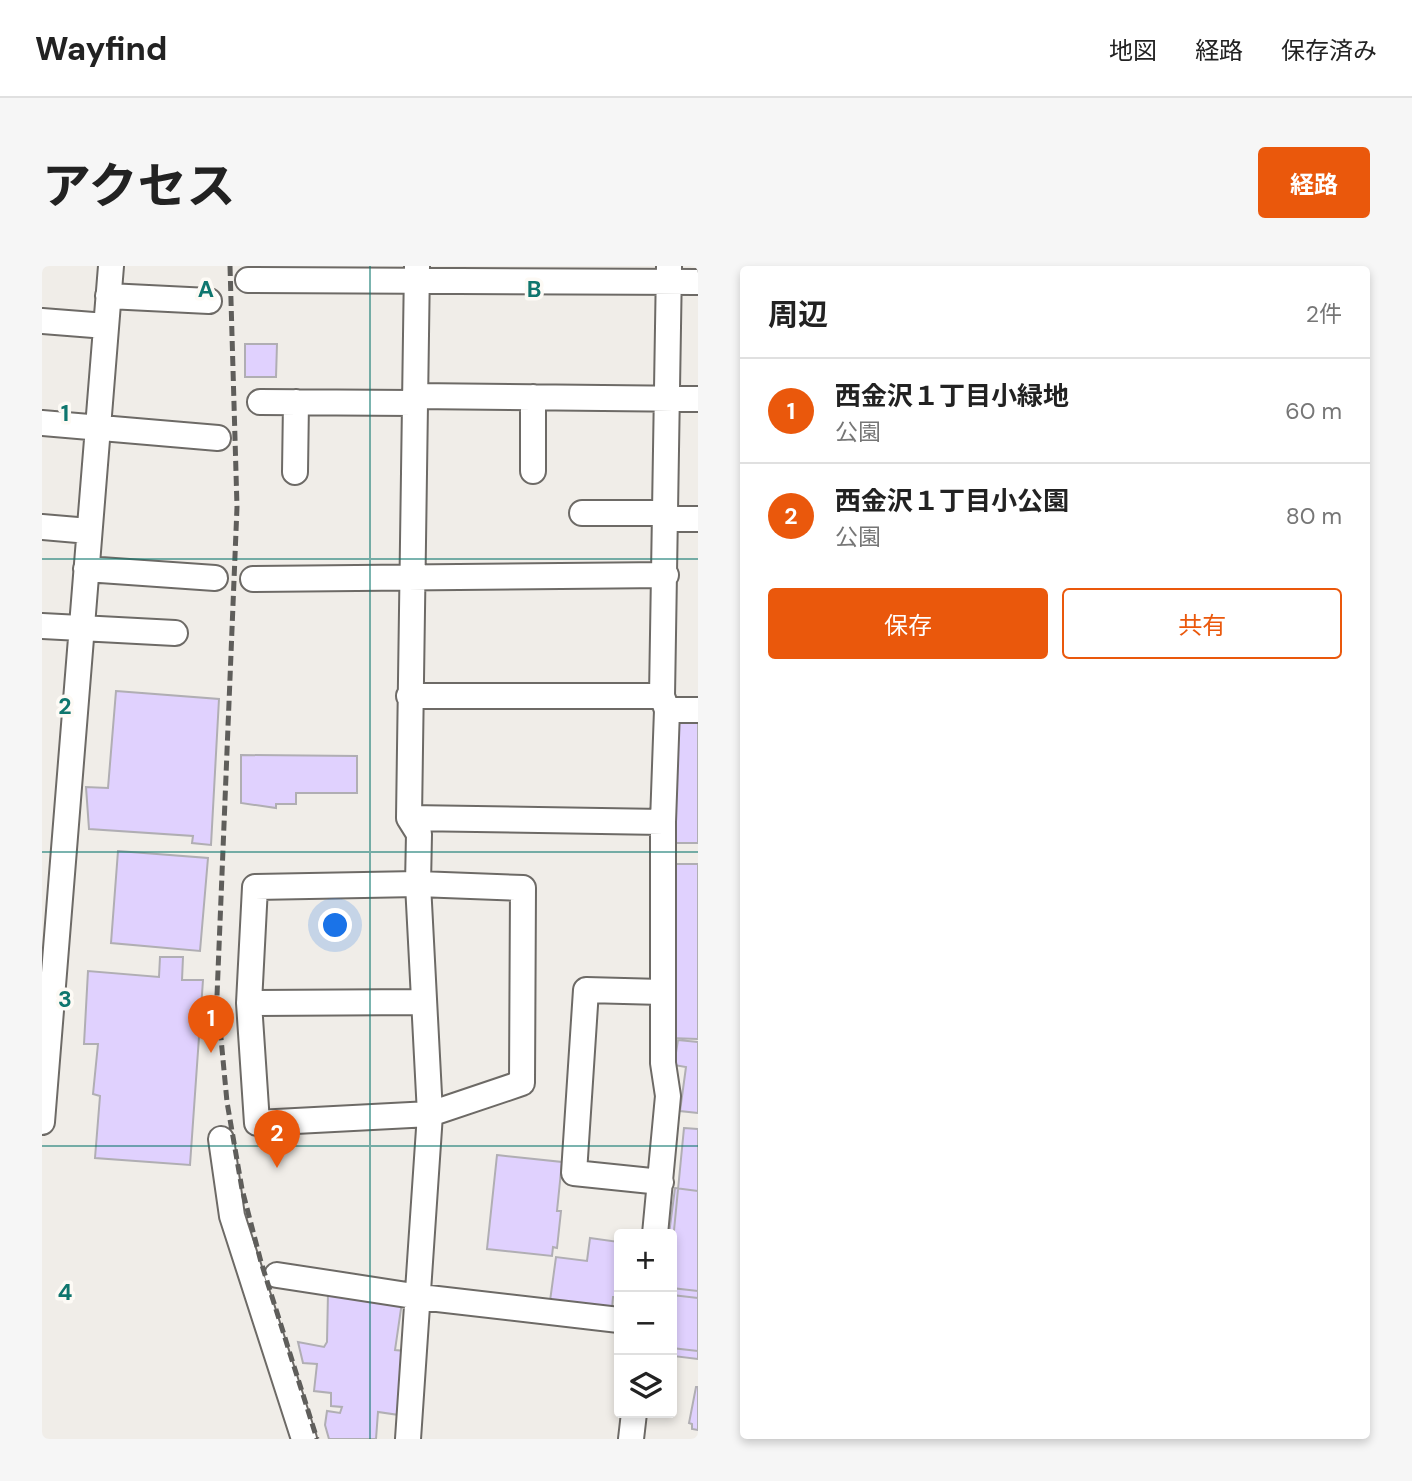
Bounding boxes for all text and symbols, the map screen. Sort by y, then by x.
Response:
text: Wayfind [35,27,167,70]
text: 地図 [1109,35,1157,66]
text: 経路 [1195,35,1243,66]
text: 保存済み [1281,35,1377,66]
button: 経路 [1258,147,1370,218]
text: アクセス [42,154,236,218]
text: A [198,274,214,304]
text: B [527,274,541,304]
text: 周辺 [768,295,828,334]
text: 2件 [1306,299,1342,329]
text: 西金沢１丁目小緑地 [835,379,1069,413]
text: 1 [787,396,795,426]
text: 60 m [1285,396,1342,426]
text: 1 [61,398,69,428]
text: 公園 [835,417,881,447]
text: 西金沢１丁目小公園 [835,484,1069,518]
text: 2 [784,501,798,531]
text: 80 m [1286,501,1342,531]
text: 公園 [835,522,881,552]
button: 保存 [768,588,1048,659]
button: 共有 [1062,588,1342,659]
text: 2 [58,691,72,721]
your location [318,908,352,942]
text: 3 [58,984,72,1014]
pin: 1 [188,995,234,1053]
pin: 2 [254,1110,300,1168]
map controls [614,1229,677,1418]
button: + [614,1229,677,1292]
text: 4 [58,1277,73,1307]
button: − [614,1292,677,1355]
button: layers [614,1355,677,1418]

